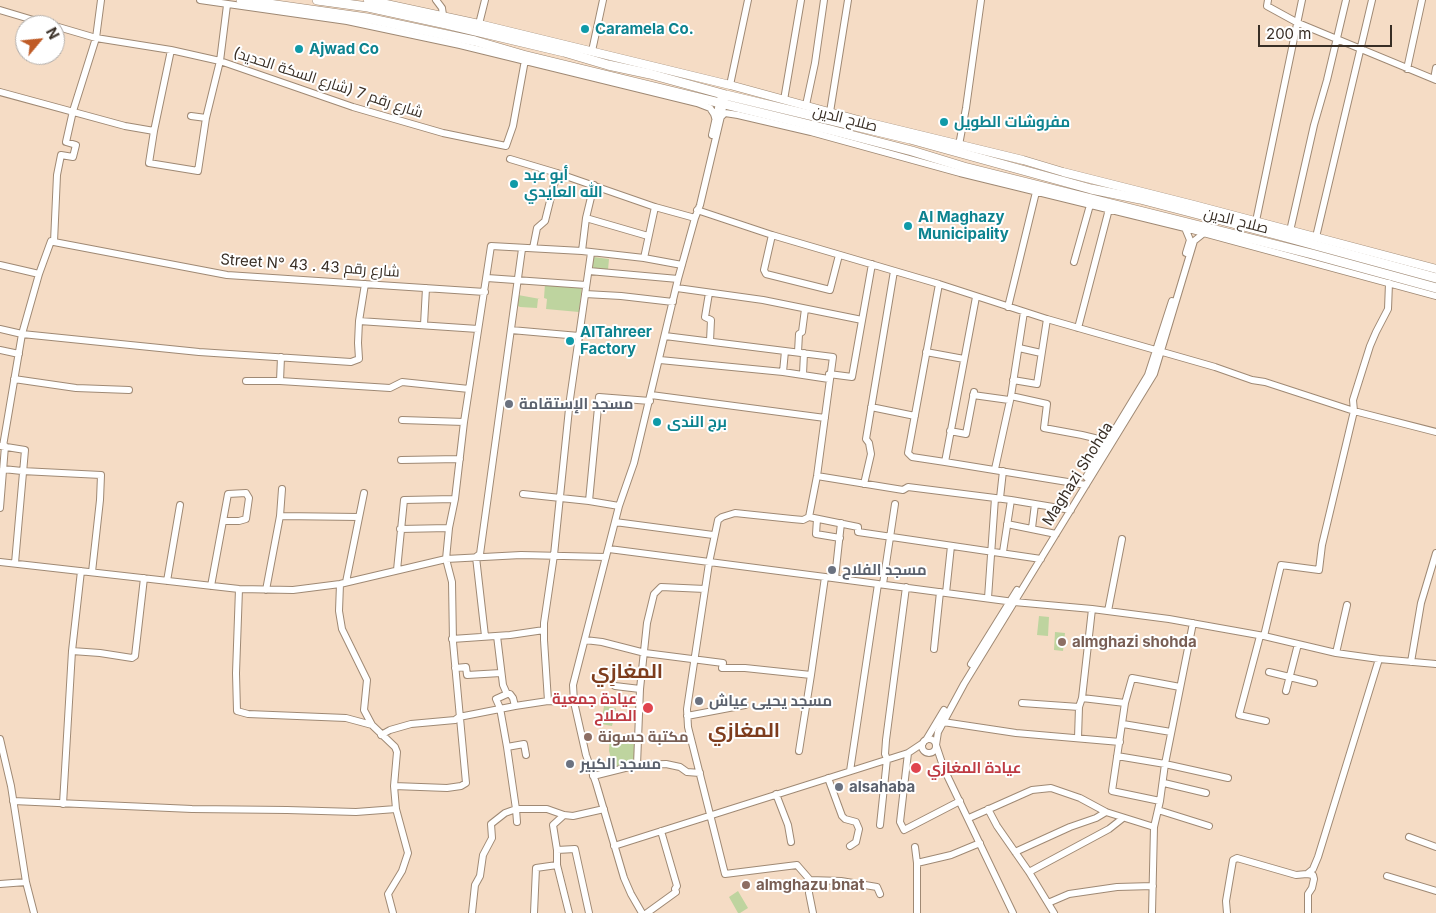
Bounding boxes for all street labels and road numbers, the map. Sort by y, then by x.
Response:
street label: شارع رقم 7 (شارع السكة الحديد) [231,44,425,122]
street label: صلاح الدين [811,102,879,136]
street label: صلاح الدين [1202,204,1270,238]
street label: Street N° 43 . شارع رقم 43 [220,251,400,281]
street label: Maghazi Shohda [1039,419,1117,529]

